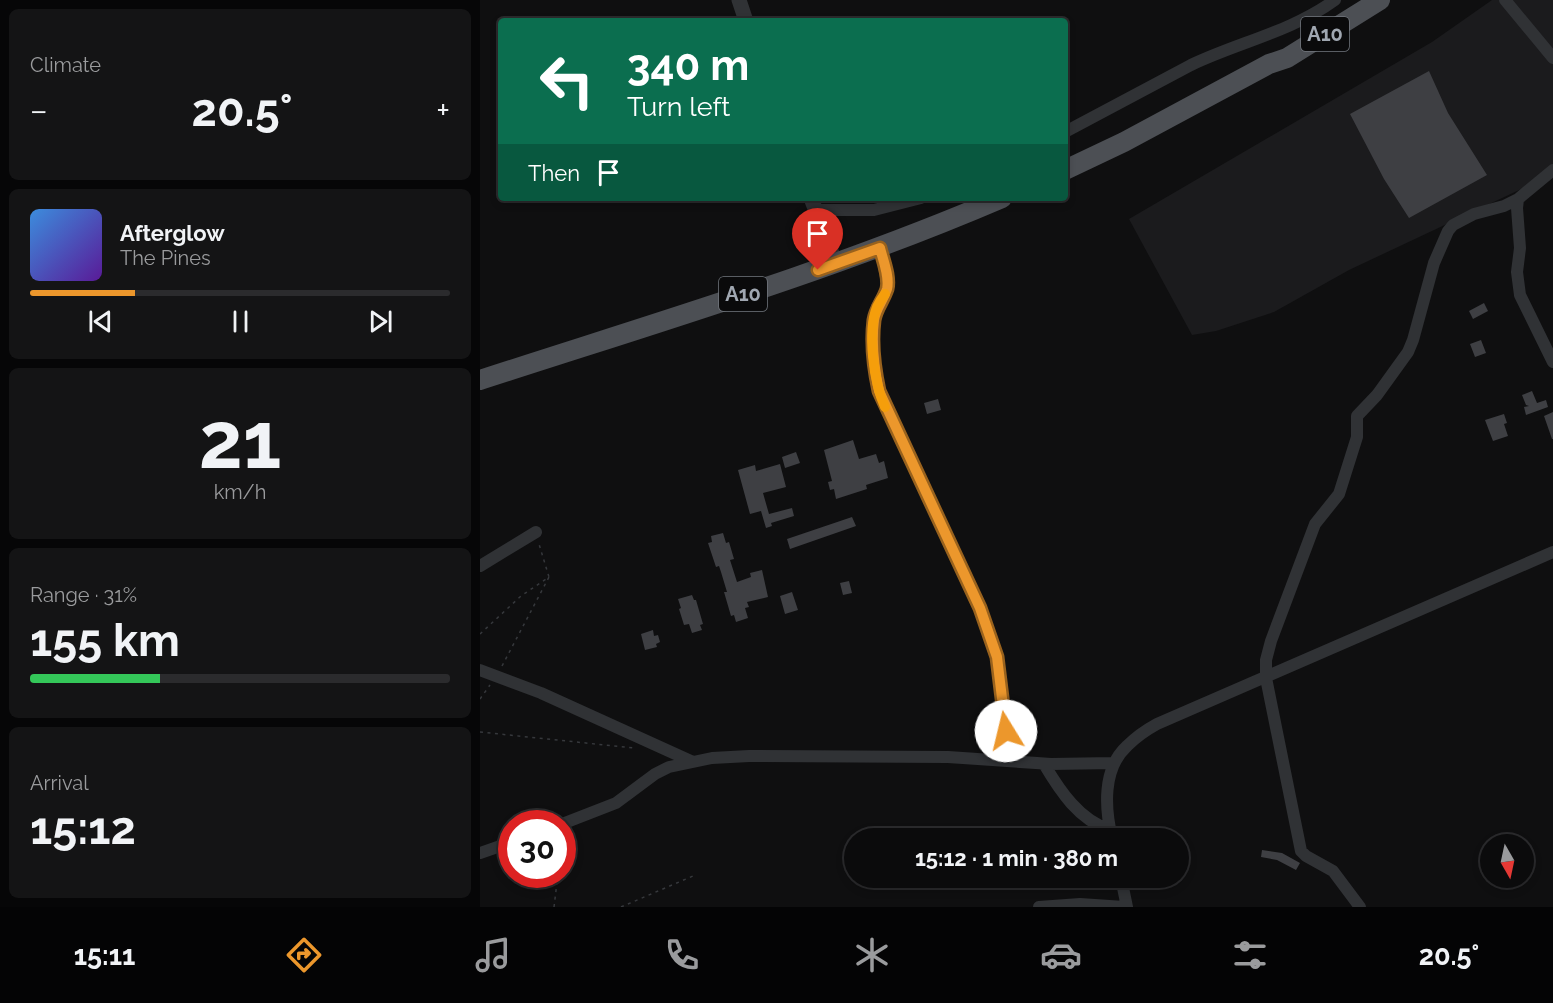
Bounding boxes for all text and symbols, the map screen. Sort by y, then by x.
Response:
road number: A10 [1301,17,1349,51]
text: 340 m [627,41,749,90]
icon: left [528,42,606,120]
text: Climate [30,53,101,77]
text: 20.5° [192,84,292,137]
text: − [30,91,48,130]
text: + [436,91,450,130]
text: Turn left [627,91,730,122]
icon: arrive [592,156,625,189]
text: Then [528,160,580,186]
pin [792,208,843,270]
icon: arrive [801,217,834,250]
text: Afterglow [120,220,225,246]
text: The Pines [120,246,211,270]
road number: A10 [719,277,767,311]
icon: previous [84,305,117,338]
icon: pause [224,305,257,338]
icon: next [364,305,397,338]
text: 21 [199,395,281,486]
text: km/h [214,480,266,504]
text: Range · 31% [30,583,137,607]
text: 155 km [30,614,180,667]
position arrow [974,699,1038,763]
text: Arrival [30,771,89,795]
text: 15:12 [30,802,136,855]
speed limit sign: 30 [498,810,576,888]
north arrow [1480,834,1534,888]
map controls [1480,834,1534,888]
text: 15:12 · 1 min · 380 m [915,845,1118,871]
icon: directions [283,934,325,976]
icon: music [472,934,514,976]
icon: phone [661,934,703,976]
icon: climate [851,934,893,976]
icon: car [1040,934,1082,976]
icon: filters [1229,934,1271,976]
text: 15:11 [74,940,135,971]
text: 20.5° [1419,940,1479,971]

